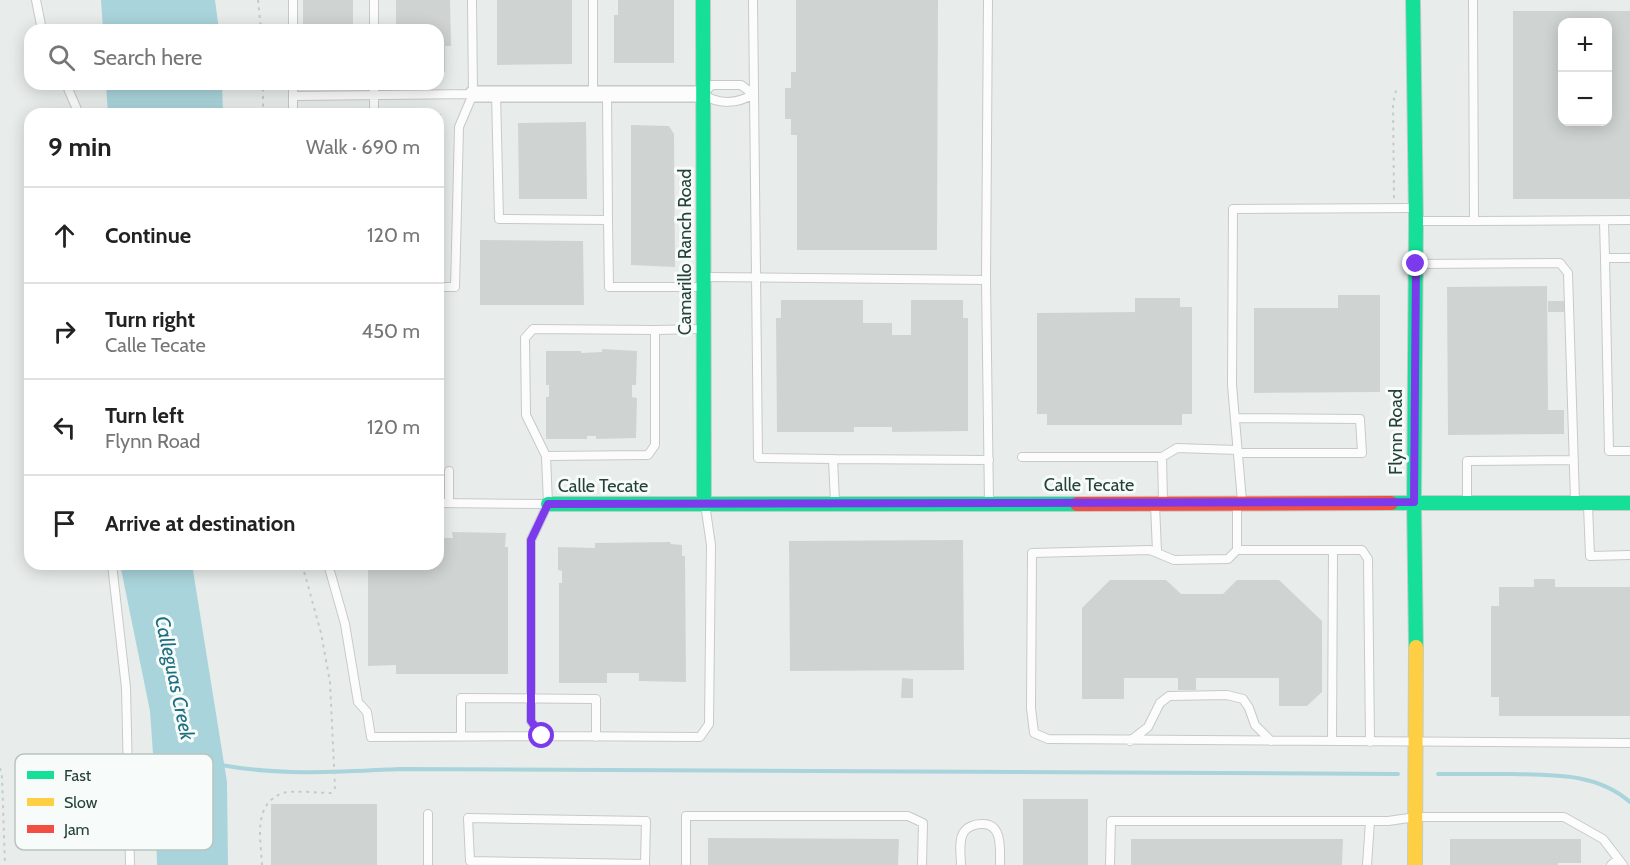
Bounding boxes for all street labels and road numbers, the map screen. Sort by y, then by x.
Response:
street label: Camarillo Ranch Road [674,169,696,335]
street label: Flynn Road [1385,389,1407,475]
street label: Calle Tecate [1044,474,1134,496]
street label: Calle Tecate [558,475,648,497]

